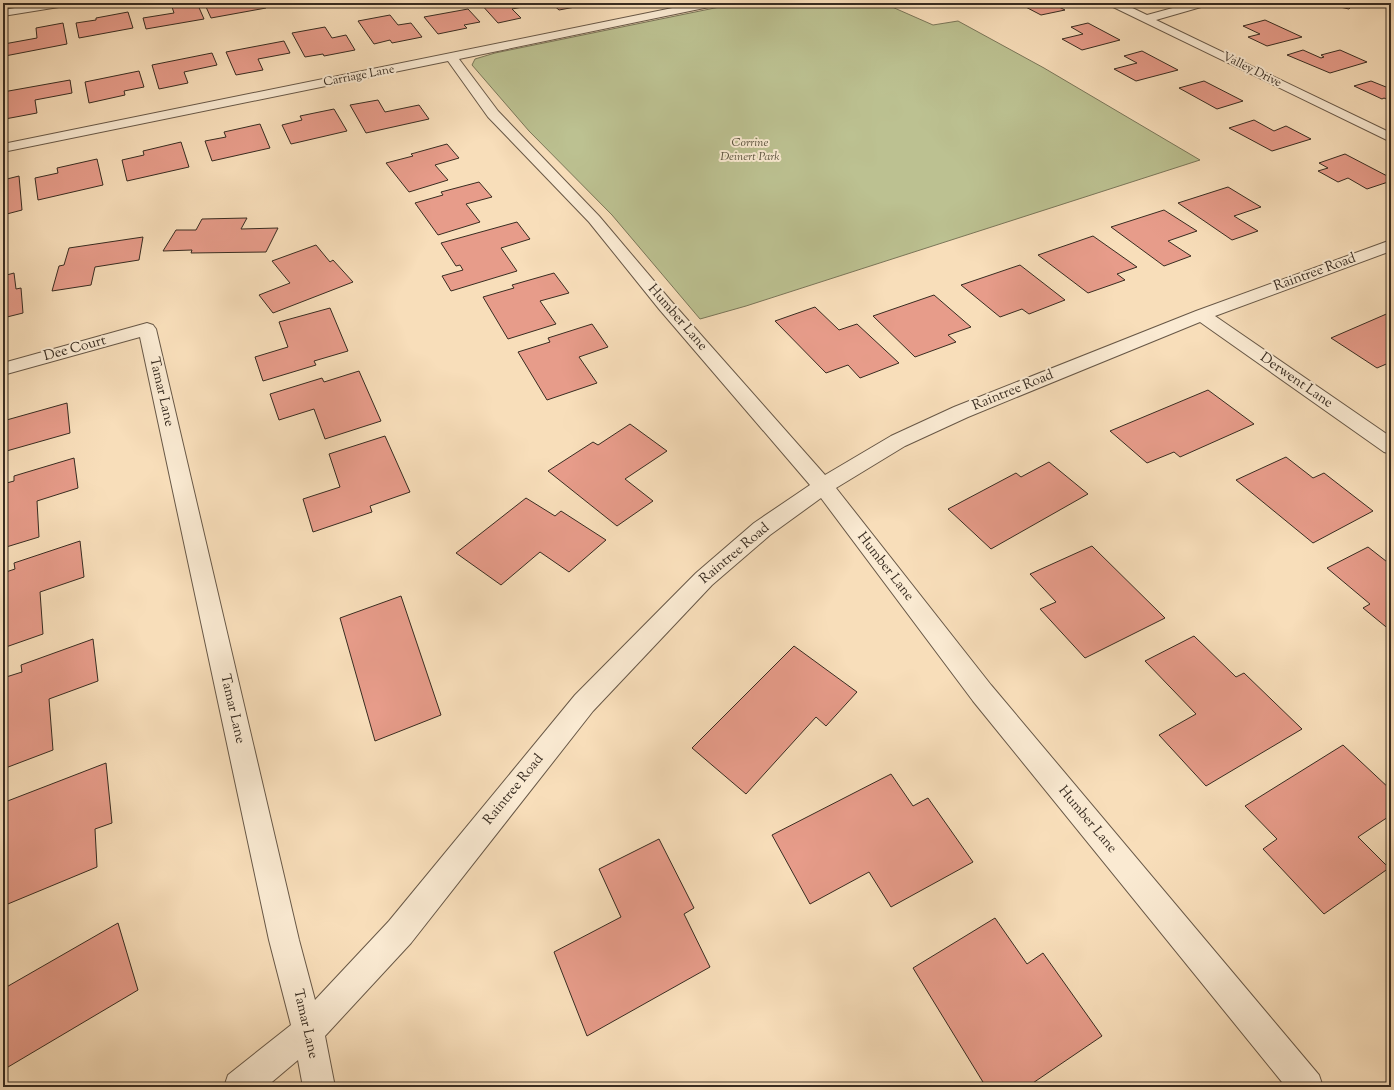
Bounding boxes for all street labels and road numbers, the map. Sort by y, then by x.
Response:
street label: Valley Drive [1219,48,1285,92]
street label: Carriage Lane [322,60,396,92]
street label: Raintree Road [1271,249,1359,297]
street label: Humber Lane [642,280,712,356]
street label: Dee Court [42,331,109,367]
street label: Derwent Lane [1255,348,1337,414]
street label: Tamar Lane [143,355,179,429]
street label: Raintree Road [969,366,1057,416]
street label: Raintree Road [696,519,774,589]
street label: Humber Lane [852,528,918,606]
street label: Tamar Lane [214,672,250,746]
street label: Raintree Road [479,750,549,830]
street label: Humber Lane [1053,782,1121,858]
street label: Tamar Lane [287,987,323,1061]

